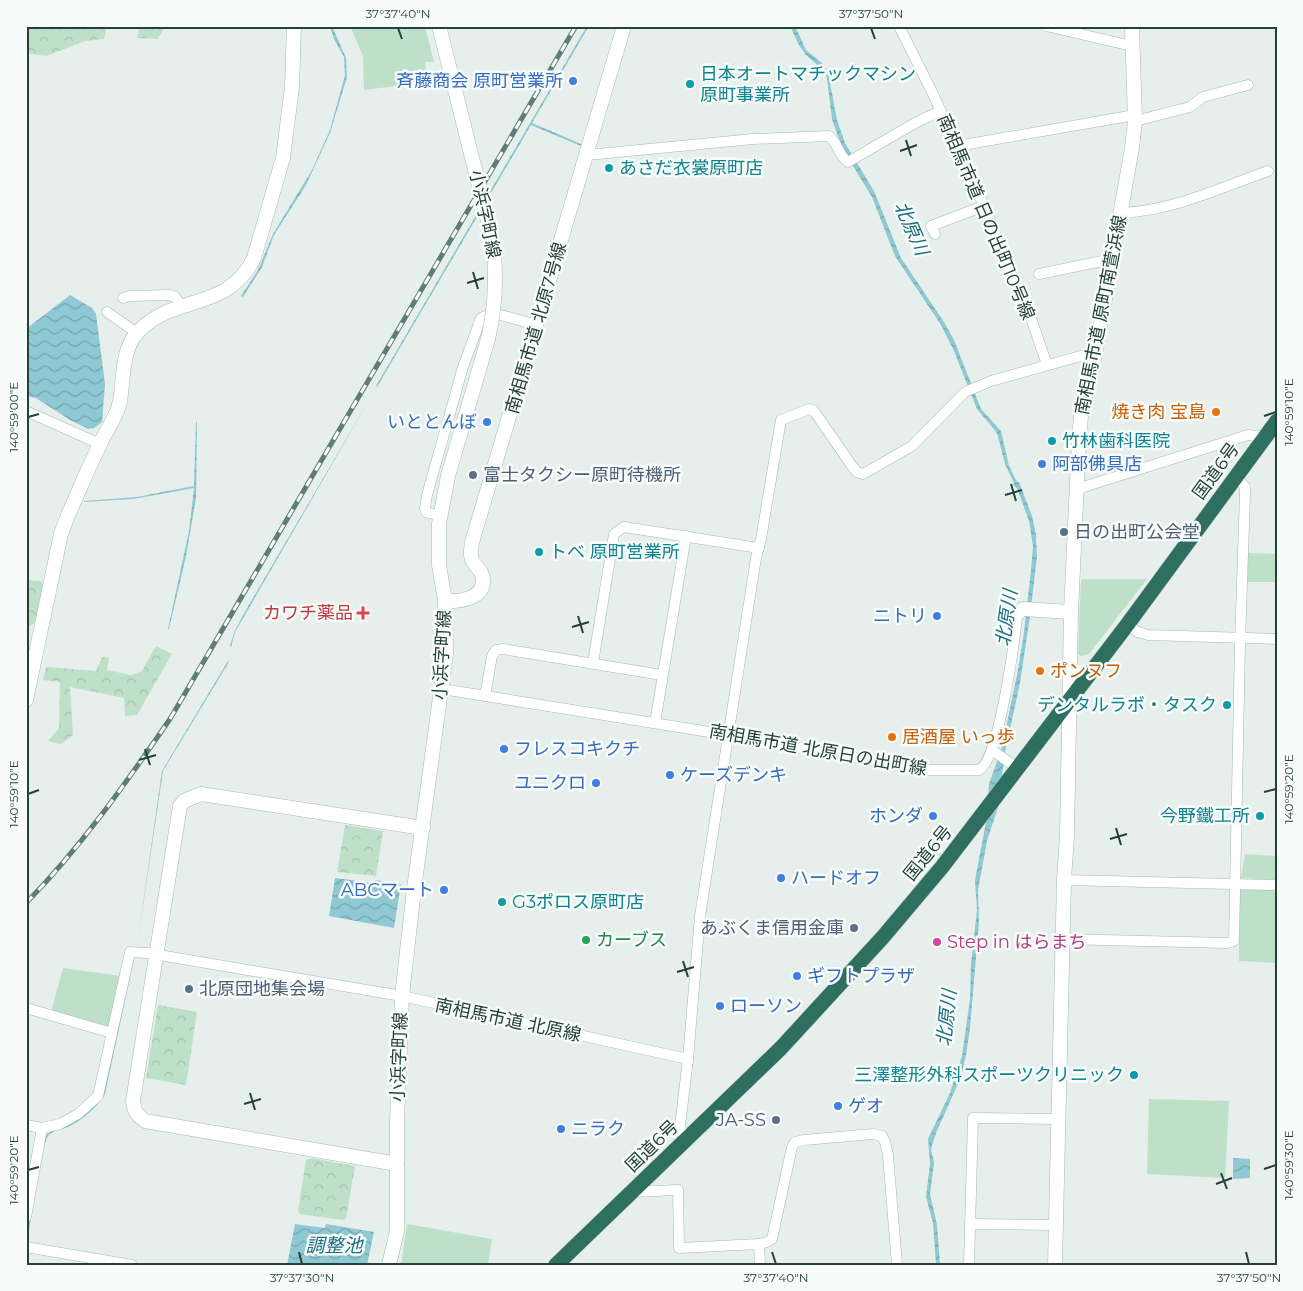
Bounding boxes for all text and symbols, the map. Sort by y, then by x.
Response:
text: 37°37'40"N [365,6,431,21]
text: 37°37'50"N [839,6,903,21]
place label: 日本オートマチックマシン 原町事業所 [700,63,916,106]
place label: 斉藤商会 原町営業所 [396,70,563,92]
marker: 斉藤商会 原町営業所 [567,75,579,87]
marker: 日本オートマチックマシン 原町事業所 [684,78,696,90]
street label: 南相馬市道 日の出町10号線 [933,111,1039,323]
place label: あさだ衣裳原町店 [619,157,763,179]
marker: あさだ衣裳原町店 [603,162,615,174]
street label: 小浜字町線 [465,168,505,260]
water label: 北原川 [889,197,934,261]
street label: 南相馬市道 原町南萱浜線 [1071,213,1131,417]
street label: 南相馬市道 北原7号線 [501,240,571,416]
text: 140°59'10"E [1281,378,1296,446]
text: 140°59'00"E [6,382,21,452]
place label: 焼き肉 宝島 [1111,401,1206,423]
marker: 焼き肉 宝島 [1210,406,1222,418]
place label: いととんぼ [387,411,477,433]
marker: いととんぼ [481,416,493,428]
place label: 竹林歯科医院 [1062,430,1170,452]
marker: 竹林歯科医院 [1046,435,1058,447]
street label: 国道6号 [1188,438,1244,504]
place label: 阿部佛具店 [1052,453,1142,475]
marker: 阿部佛具店 [1036,458,1048,470]
place label: 富士タクシー原町待機所 [483,464,681,486]
marker: 富士タクシー原町待機所 [467,469,479,481]
place label: 日の出町公会堂 [1074,521,1200,543]
marker: 日の出町公会堂 [1058,526,1070,538]
place label: トベ 原町営業所 [549,541,680,563]
marker: トベ 原町営業所 [533,546,545,558]
water label: 北原川 [991,586,1022,648]
place label: カワチ薬品 [263,602,353,624]
place label: ニトリ [873,605,927,627]
marker: カワチ薬品 [357,607,369,619]
street label: 小浜字町線 [429,609,455,701]
marker: ニトリ [931,610,943,622]
place label: ポンヌフ [1050,660,1122,682]
marker: ポンヌフ [1034,665,1046,677]
place label: デンタルラボ・タスク [1037,694,1217,716]
marker: デンタルラボ・タスク [1221,699,1233,711]
street label: 南相馬市道 北原日の出町線 [707,720,929,780]
place label: 居酒屋 いっ歩 [902,726,1015,748]
marker: 居酒屋 いっ歩 [886,731,898,743]
place label: フレスコキクチ [514,738,640,760]
marker: フレスコキクチ [498,743,510,755]
text: 140°59'20"E [1281,754,1296,824]
text: 140°59'10"E [6,760,21,828]
place label: ケーズデンキ [680,764,787,786]
marker: ケーズデンキ [664,769,676,781]
place label: ユニクロ [514,772,586,794]
marker: ユニクロ [590,777,602,789]
place label: ホンダ [869,805,923,827]
place label: 今野鐵工所 [1160,805,1250,827]
marker: ホンダ [927,810,939,822]
marker: 今野鐵工所 [1254,810,1266,822]
street label: 国道6号 [899,821,957,885]
place label: ハードオフ [791,867,881,889]
marker: ハードオフ [775,872,787,884]
place label: ABCマート [341,879,434,901]
marker: ABCマート [438,884,450,896]
place label: G3ポロス原町店 [512,891,644,913]
marker: G3ポロス原町店 [496,896,508,908]
place label: あぶくま信用金庫 [700,917,844,939]
marker: あぶくま信用金庫 [848,922,860,934]
place label: カーブス [596,929,667,951]
place label: Step in はらまち [947,931,1087,953]
marker: カーブス [580,934,592,946]
marker: Step in はらまち [931,936,943,948]
place label: ギフトプラザ [807,965,915,987]
marker: ギフトプラザ [791,970,803,982]
place label: 北原団地集会場 [199,978,325,1000]
marker: 北原団地集会場 [183,983,195,995]
water label: 北原川 [932,987,961,1048]
street label: 南相馬市道 北原線 [433,994,583,1046]
place label: ローソン [730,995,802,1017]
marker: ローソン [714,1000,726,1012]
street label: 小浜字町線 [386,1012,412,1102]
place label: 三澤整形外科スポーツクリニック [854,1064,1124,1086]
marker: 三澤整形外科スポーツクリニック [1128,1069,1140,1081]
place label: ゲオ [848,1095,884,1117]
marker: ゲオ [832,1100,844,1112]
place label: JA-SS [715,1109,766,1131]
marker: JA-SS [770,1114,782,1126]
street label: 国道6号 [621,1116,683,1176]
place label: ニラク [571,1118,625,1140]
marker: ニラク [555,1123,567,1135]
text: 140°59'30"E [1281,1130,1296,1200]
text: 140°59'20"E [6,1135,21,1205]
water label: 調整池 [305,1234,364,1257]
text: 37°37'30"N [270,1270,334,1285]
text: 37°37'40"N [743,1270,809,1285]
text: 37°37'50"N [1217,1270,1281,1285]

